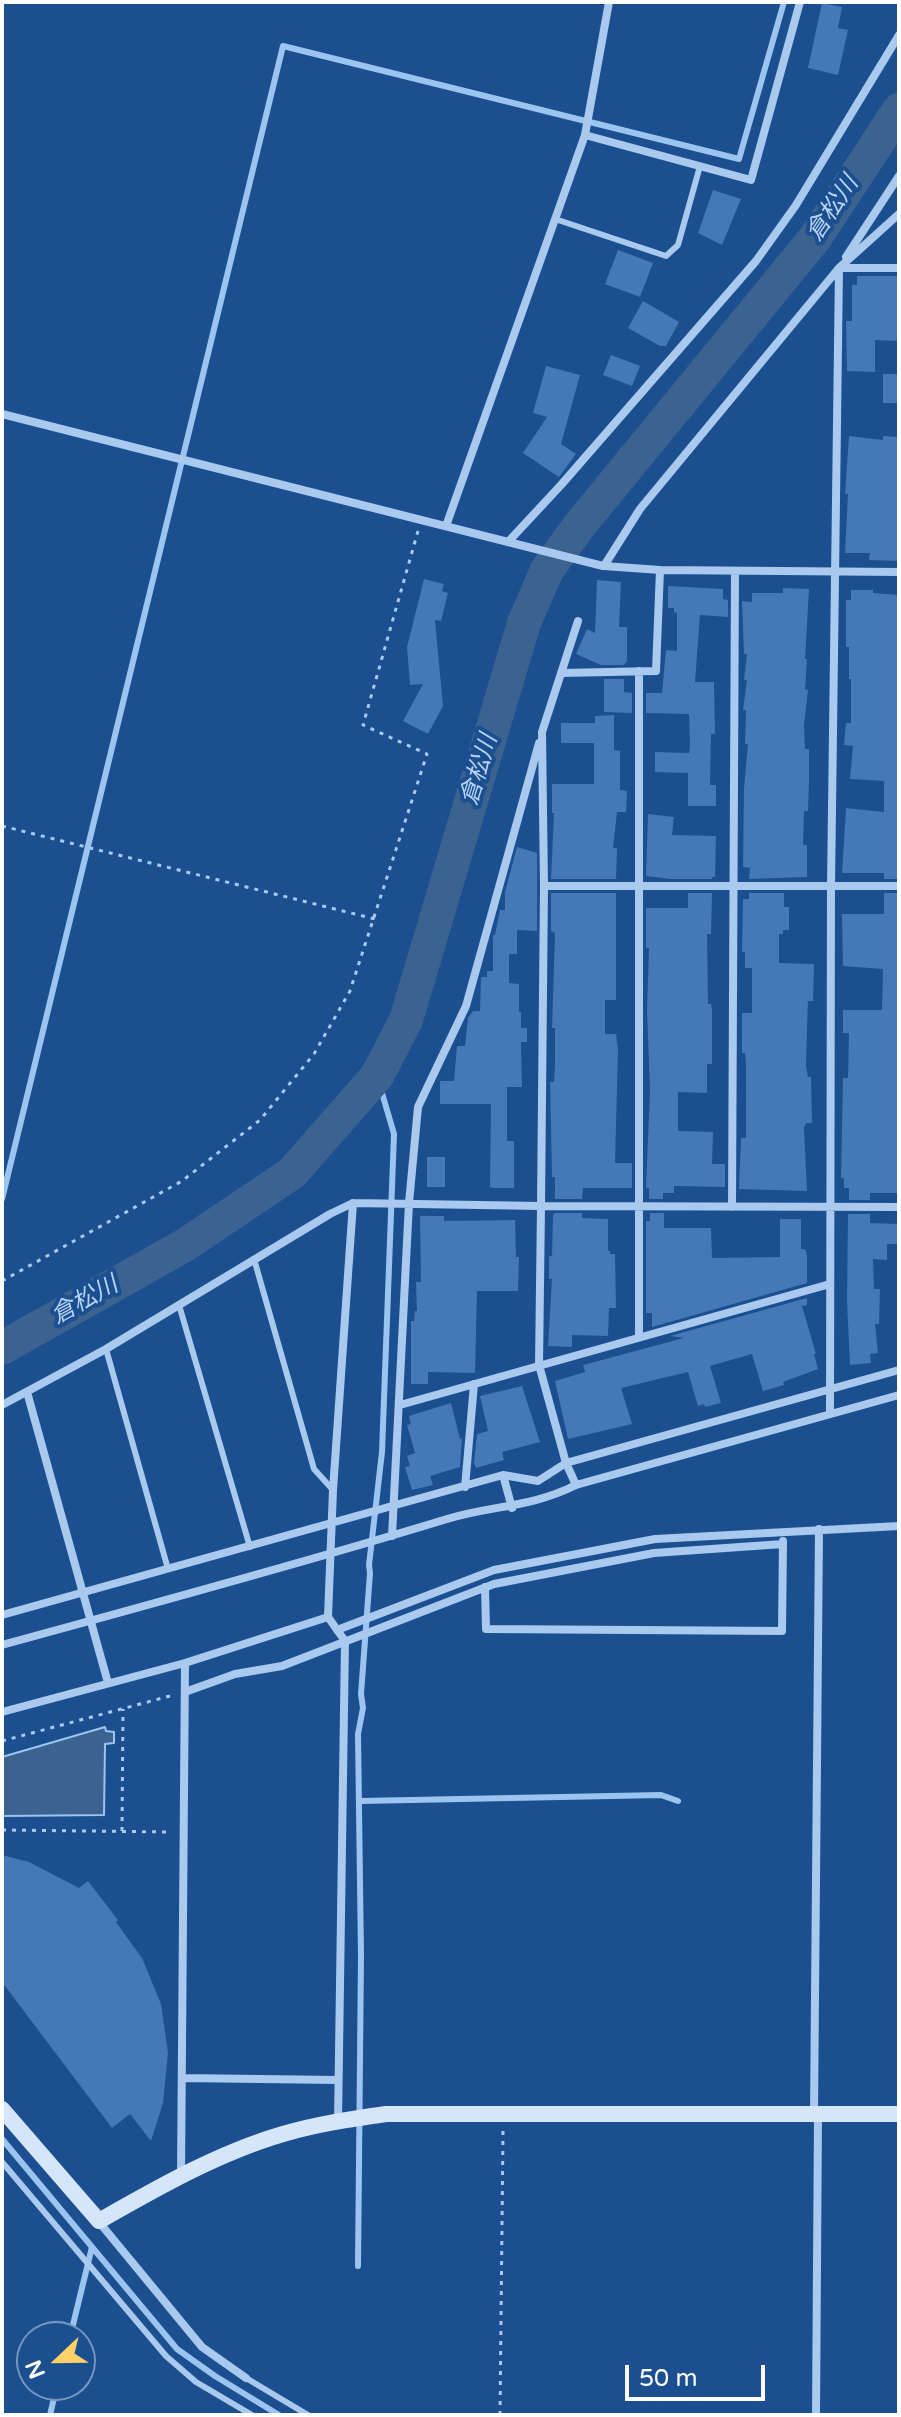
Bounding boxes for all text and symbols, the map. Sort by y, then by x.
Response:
water label: 倉松川 [801,171,865,247]
water label: 倉松川 [456,731,504,809]
water label: 倉松川 [47,1271,123,1331]
north arrow [16,2321,96,2401]
scale bar [629,2349,769,2399]
text: N [20,2356,51,2382]
text: 50 m [639,2364,697,2393]

